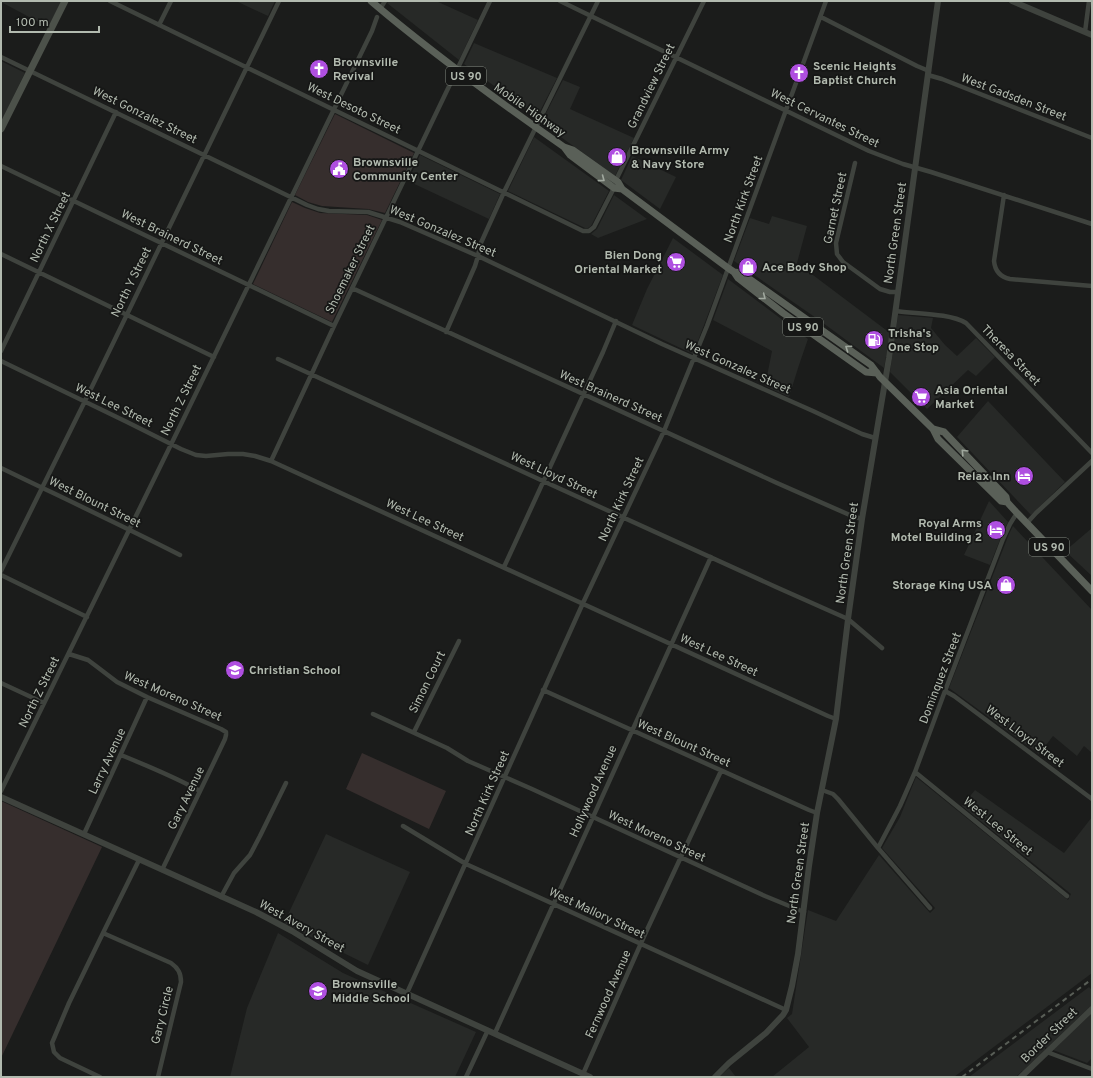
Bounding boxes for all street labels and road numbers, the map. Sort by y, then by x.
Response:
street label: Grandview Street [624,41,679,132]
road number: US 90 [446,67,486,85]
street label: West Gadsden Street [959,70,1069,125]
street label: West Desoto Street [304,79,403,139]
street label: Mobile Highway [490,80,569,142]
street label: West Gonzalez Street [90,84,200,148]
street label: West Cervantes Street [767,86,882,152]
street label: North Kirk Street [721,154,767,245]
street label: Garnet Street [821,171,851,246]
street label: North Green Street [881,181,911,285]
street label: North X Street [27,189,75,266]
street label: West Gonzalez Street [387,202,498,262]
street label: West Brainerd Street [118,206,225,269]
street label: Shoemaker Street [322,222,379,317]
street label: North Y Street [108,245,156,320]
road number: US 90 [783,318,823,336]
street label: Theresa Street [977,322,1043,390]
street label: West Gonzalez Street [682,337,793,399]
street label: North Z Street [158,362,206,439]
street label: West Brainerd Street [557,367,665,427]
street label: West Lee Street [72,380,155,432]
street label: West Lloyd Street [507,449,600,503]
street label: North Kirk Street [595,454,649,544]
street label: West Blount Street [46,474,143,532]
street label: West Lee Street [383,496,466,546]
street label: North Green Street [833,501,863,605]
road number: US 90 [1029,538,1069,556]
street label: Dominquez Street [916,630,966,726]
street label: West Lee Street [677,631,760,681]
street label: Simon Court [406,649,450,716]
street label: North Z Street [16,654,64,731]
street label: West Moreno Street [121,668,224,726]
street label: West Lloyd Street [982,702,1067,772]
street label: West Blount Street [634,716,733,772]
street label: Larry Avenue [86,726,130,797]
street label: Hollywood Avenue [566,743,621,840]
street label: North Kirk Street [462,748,514,839]
street label: Gary Avenue [165,764,209,833]
street label: West Lee Street [959,794,1035,860]
street label: West Moreno Street [605,807,708,867]
street label: North Green Street [784,821,814,925]
street label: West Mallory Street [546,885,647,943]
street label: West Avery Street [256,897,347,957]
street label: Fernwood Avenue [582,948,636,1041]
street label: Gary Circle [148,984,178,1046]
street label: Border Street [1018,1005,1081,1067]

